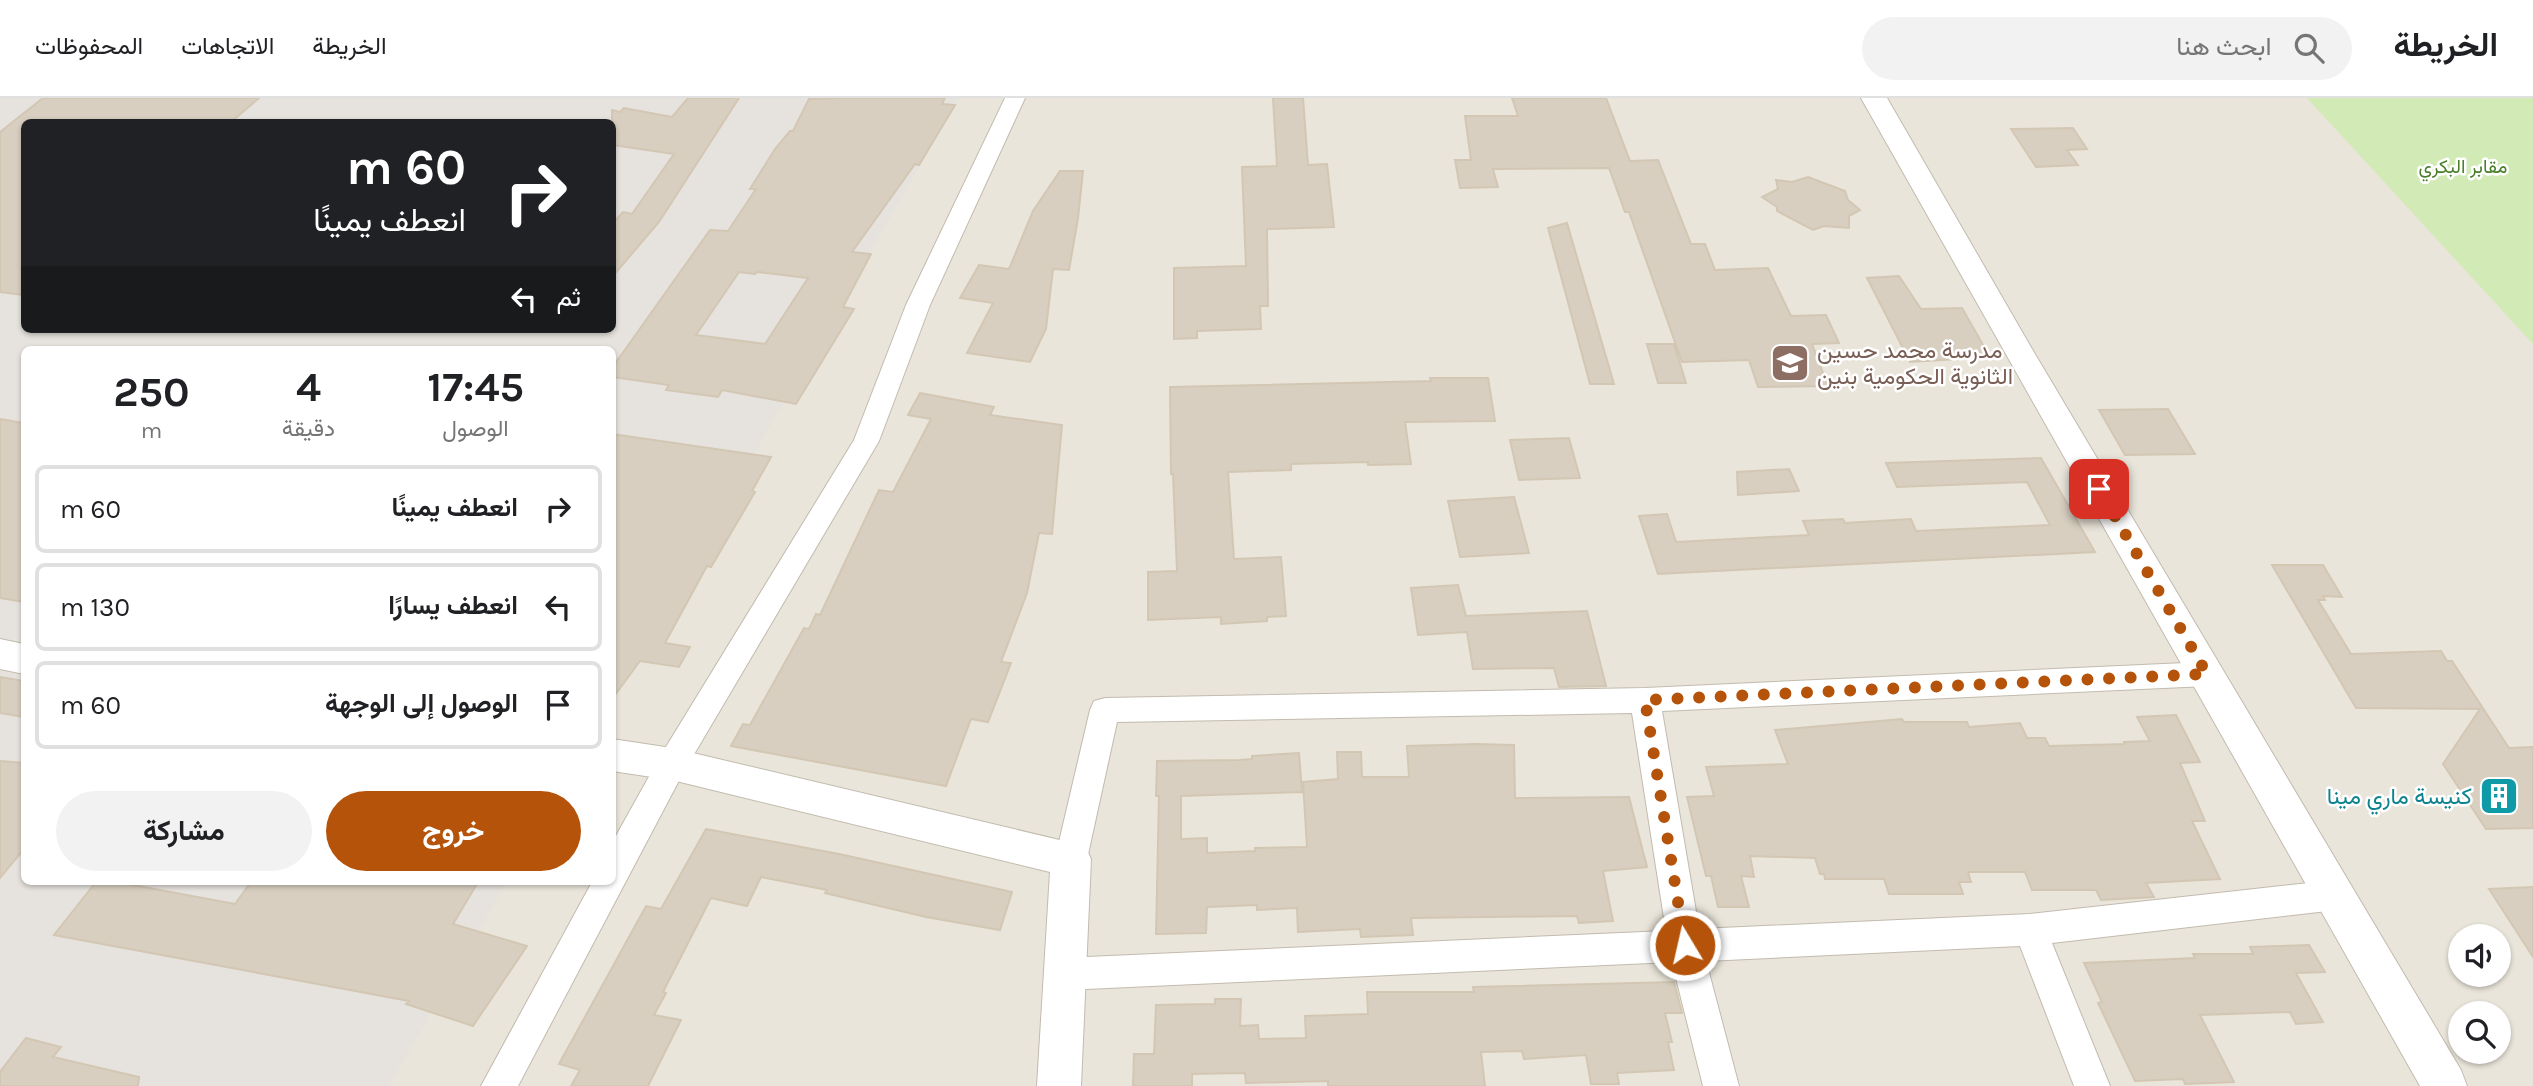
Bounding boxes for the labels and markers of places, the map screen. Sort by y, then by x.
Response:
place label: مدرسة محمد حسين الثانوية الحكومية بنين [1817,337,2013,391]
school or university icon: مدرسة محمد حسين الثانوية الحكومية بنين [1769,342,1811,384]
pin [2069,459,2129,519]
building icon: كنيسة ماري مينا [2478,775,2520,817]
place label: كنيسة ماري مينا [2327,783,2472,815]

